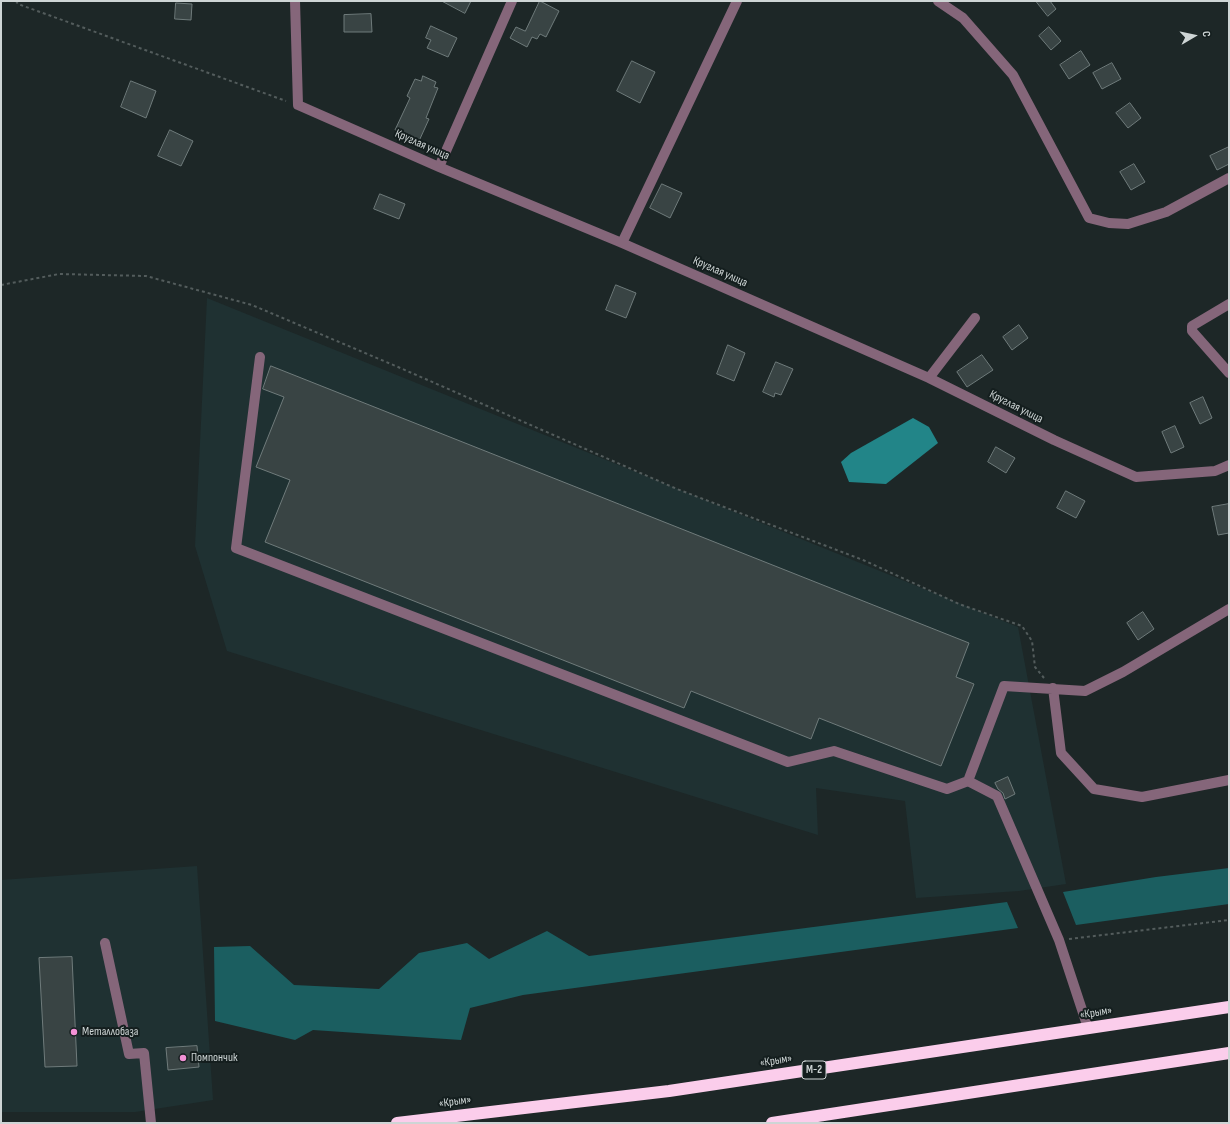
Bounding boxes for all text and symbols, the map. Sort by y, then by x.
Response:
north arrow [1174,16,1214,56]
text: С [1199,30,1213,38]
street label: Круглая улица [392,127,452,163]
street label: Круглая улица [690,254,750,290]
street label: Круглая улица [987,387,1045,427]
street label: «Крым» [1079,1003,1113,1023]
place label: Металлобаза [82,1025,138,1039]
marker: Металлобаза [69,1027,79,1037]
place label: Помпончик [191,1051,237,1065]
street label: «Крым» [759,1051,793,1071]
marker: Помпончик [178,1053,188,1063]
road number: М-2 [802,1061,826,1079]
street label: «Крым» [438,1093,472,1111]

